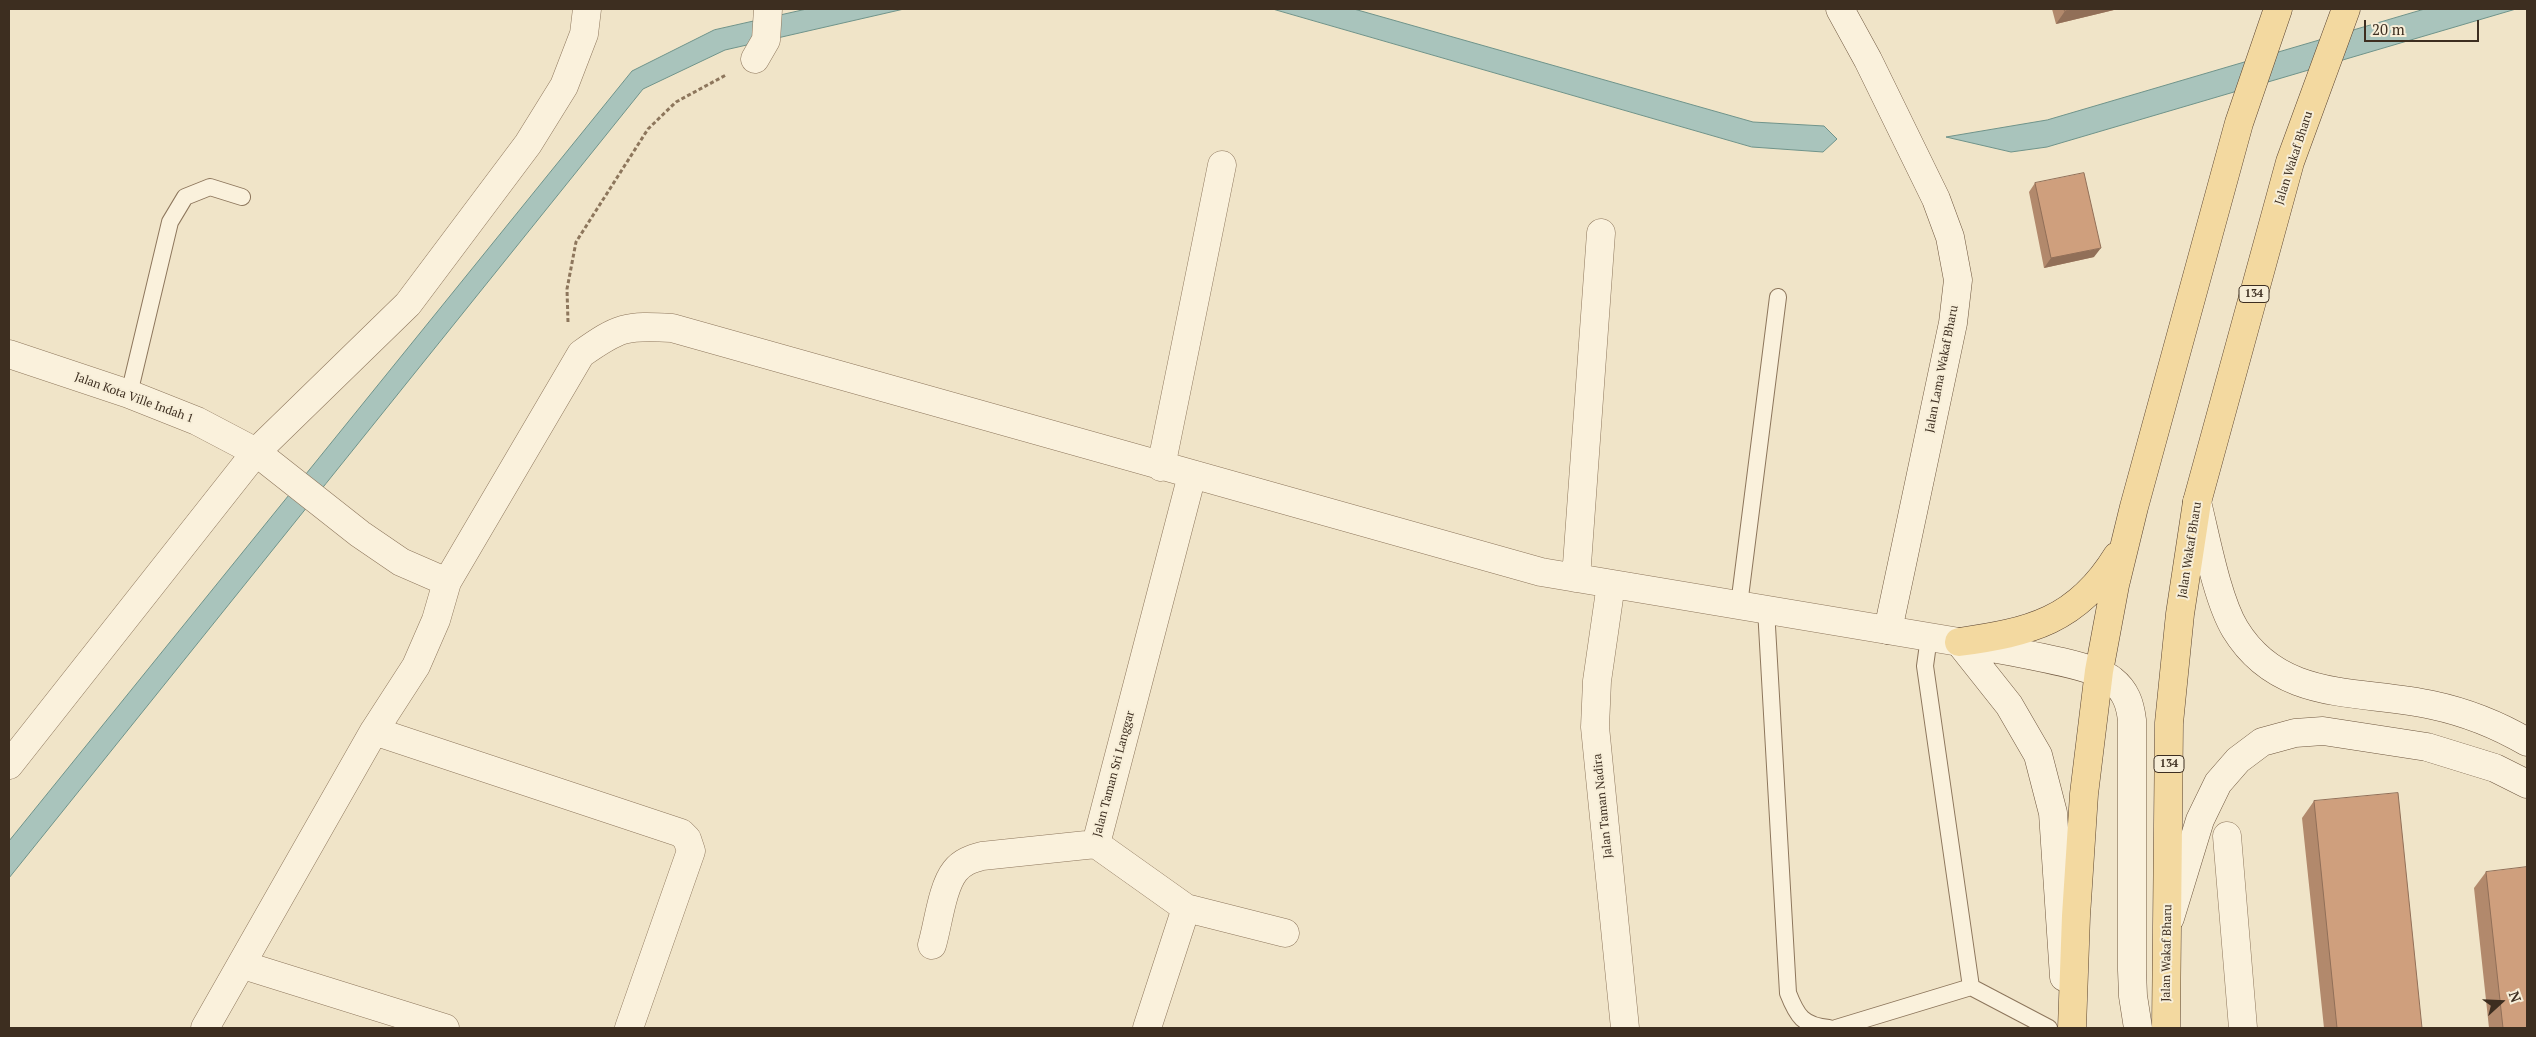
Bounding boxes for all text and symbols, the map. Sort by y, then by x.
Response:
scale bar [2366,10,2481,42]
text: 20 m [2372,19,2405,39]
street label: Jalan Wakaf Bharu [2272,109,2316,207]
road number: 134 [2239,286,2269,302]
street label: Jalan Lama Wakaf Bharu [1923,304,1961,434]
street label: Jalan Kota Ville Indah 1 [73,370,195,426]
street label: Jalan Wakaf Bharu [2175,501,2205,599]
street label: Jalan Taman Sri Langgar [1090,709,1138,839]
street label: Jalan Taman Nadira [1590,753,1616,859]
road number: 134 [2154,756,2184,772]
street label: Jalan Wakaf Bharu [2159,904,2175,1002]
north arrow [2476,977,2526,1027]
text: N [2505,988,2526,1005]

